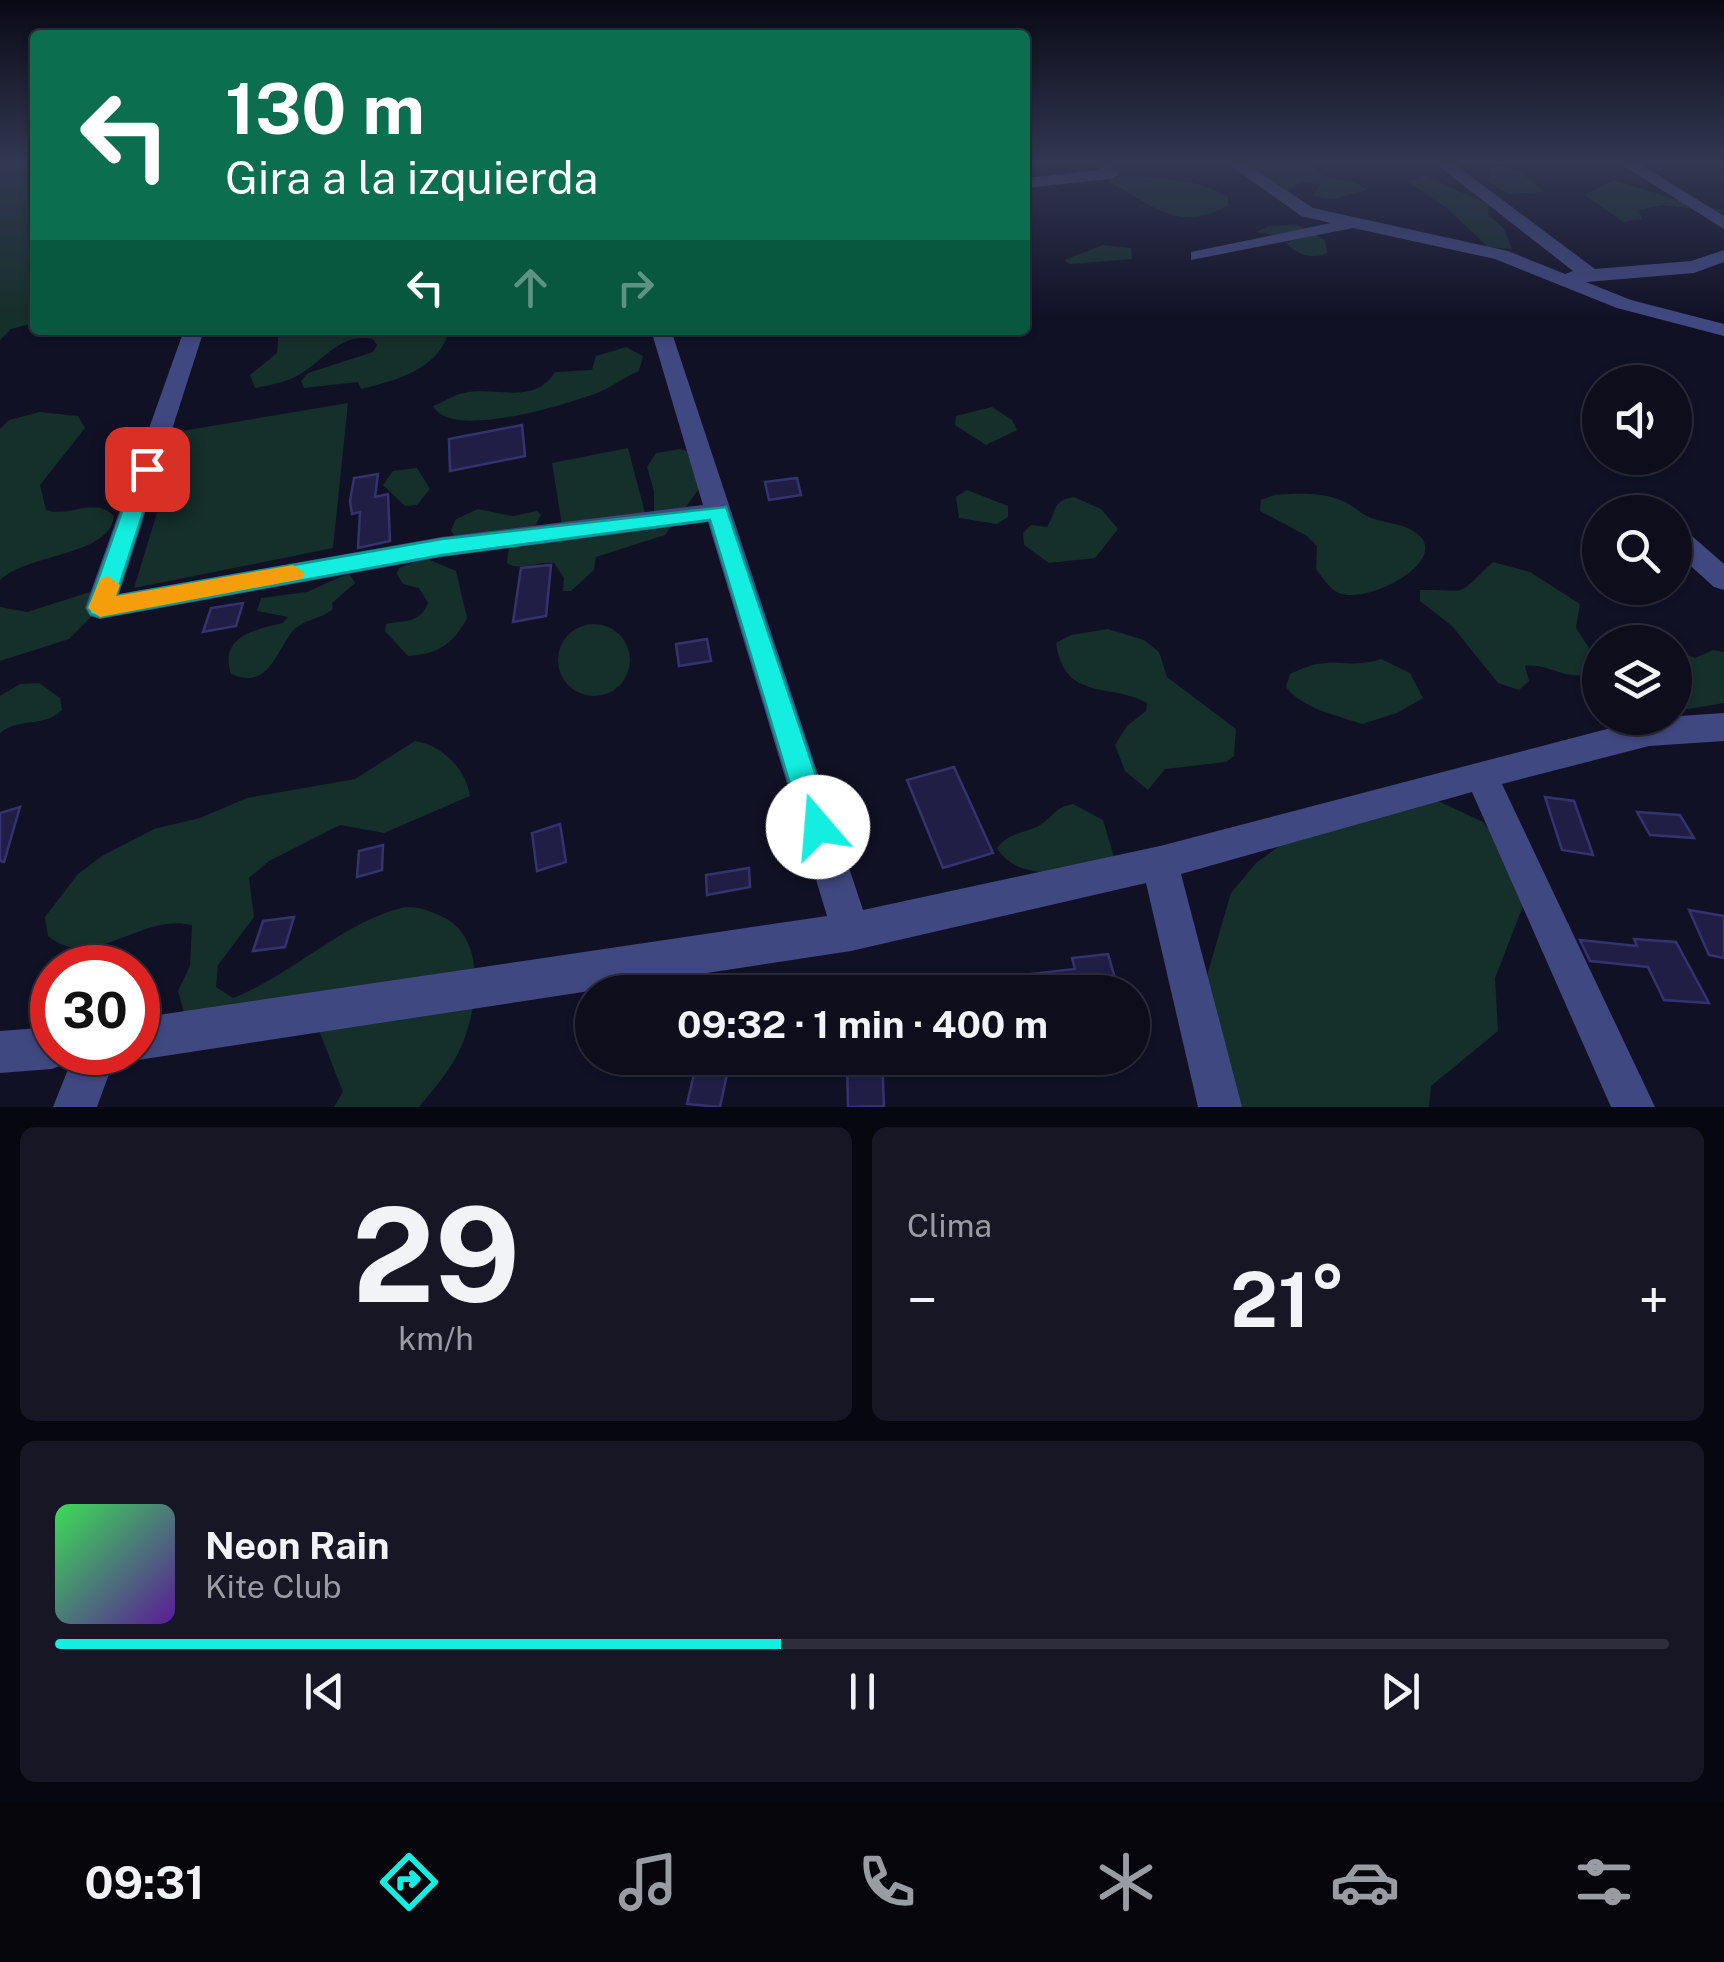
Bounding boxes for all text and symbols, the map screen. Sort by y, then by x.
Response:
text: 130 m [225,67,425,150]
icon: left [60,70,190,200]
text: Gira a la izquierda [225,151,598,204]
icon: left [398,260,453,315]
icon: ahead [503,260,558,315]
icon: right [608,260,663,315]
map controls [1582,365,1692,735]
button: sound [1582,365,1692,475]
pin [105,427,190,512]
icon: arrive [120,442,175,497]
button: search [1582,495,1692,605]
button: layers [1582,625,1692,735]
position arrow [766,775,870,879]
speed limit sign: 30 [30,945,160,1075]
text: 09:32 · 1 min · 400 m [677,1002,1048,1047]
text: 29 [352,1179,520,1331]
text: Clima [907,1207,992,1244]
text: 21° [1230,1256,1346,1344]
text: − [907,1268,938,1332]
text: + [1639,1268,1669,1332]
text: km/h [398,1320,474,1357]
text: Neon Rain [205,1523,389,1568]
text: Kite Club [205,1568,342,1605]
icon: previous [297,1664,352,1719]
icon: pause [835,1664,890,1719]
icon: next [1373,1664,1428,1719]
icon: directions [374,1847,444,1917]
icon: music [613,1847,683,1917]
icon: phone [852,1847,922,1917]
icon: climate [1091,1847,1161,1917]
icon: car [1330,1847,1400,1917]
icon: filters [1569,1847,1639,1917]
text: 09:31 [85,1856,204,1909]

